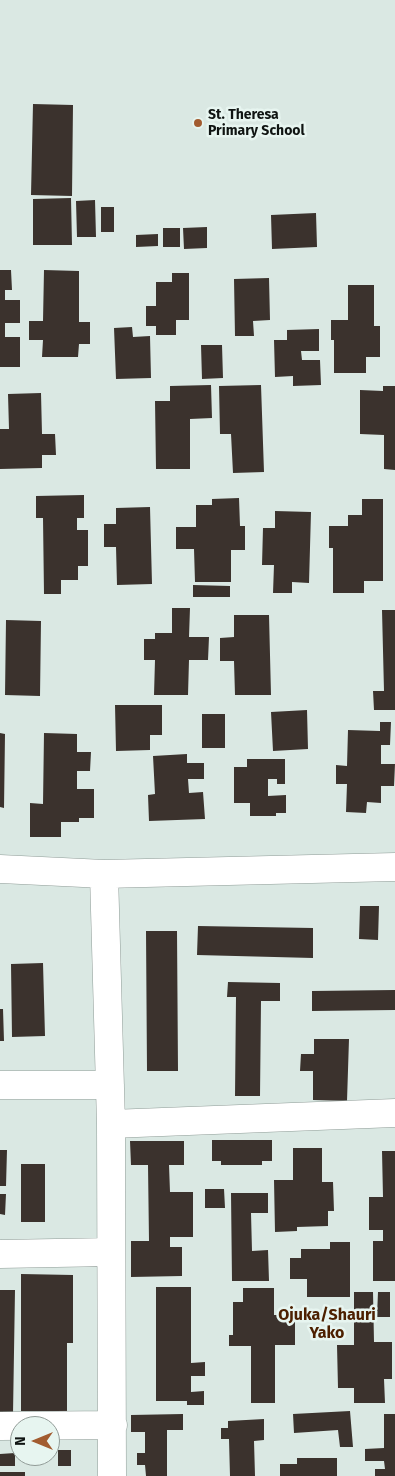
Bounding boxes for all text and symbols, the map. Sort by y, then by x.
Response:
place label: St. Theresa Primary School [208,107,305,140]
marker: St. Theresa Primary School [192,117,204,129]
district label: Ojuka/Shauri Yako [278,1306,376,1344]
north arrow [10,1416,60,1466]
text: N [12,1436,29,1446]

